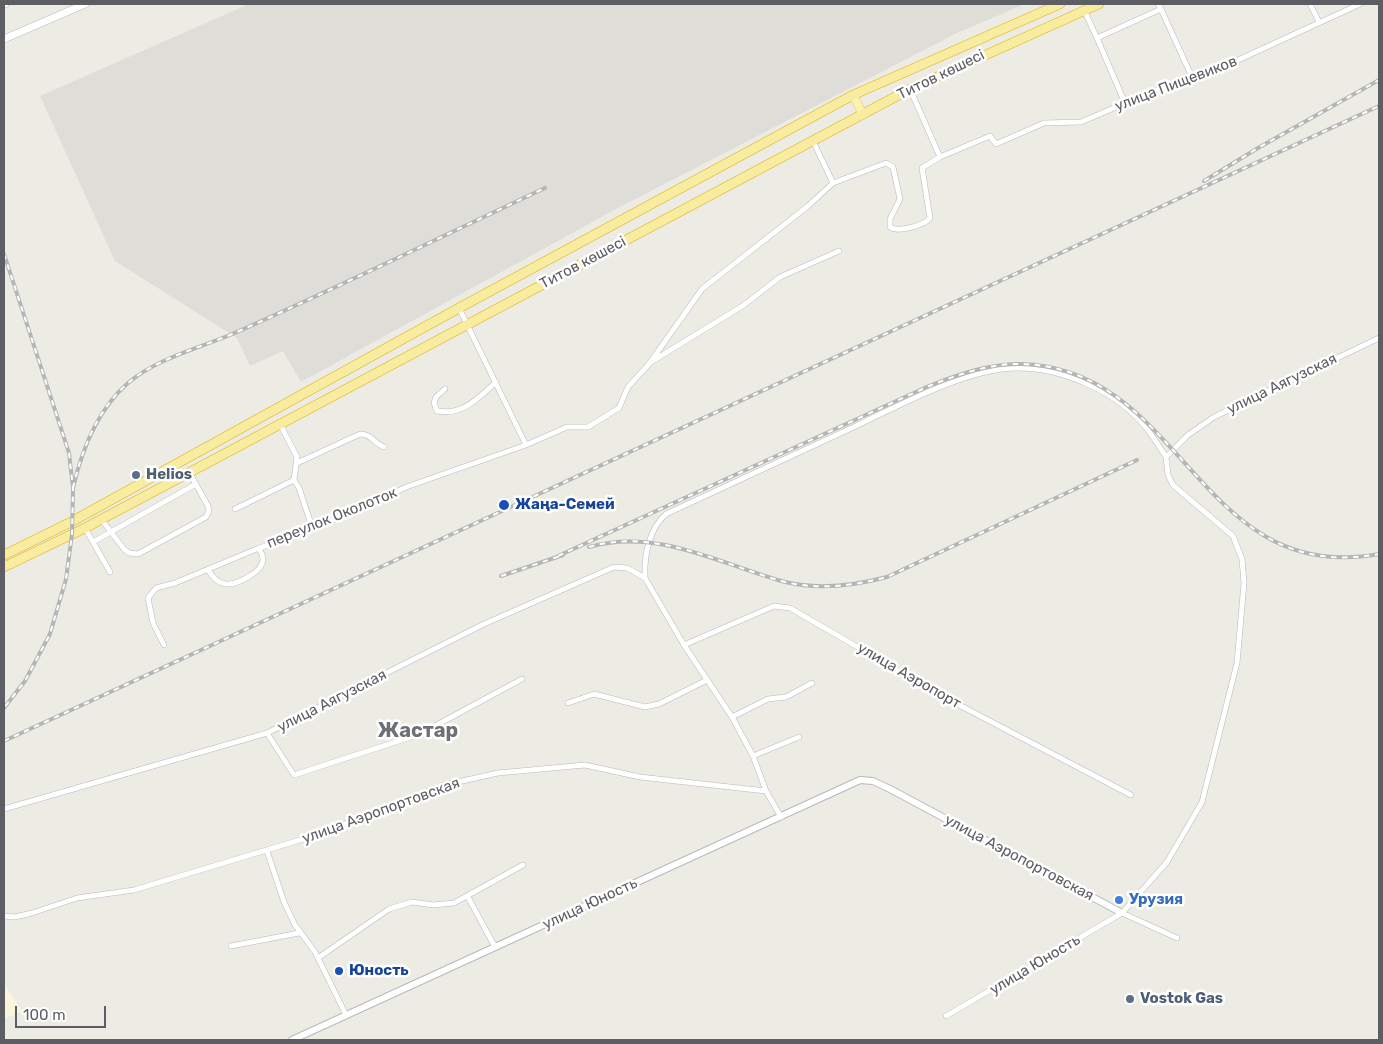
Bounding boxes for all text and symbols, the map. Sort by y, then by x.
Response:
street label: Титов көшесі [894,46,988,104]
street label: улица Пищевиков [1112,52,1240,116]
street label: Титов көшесі [537,233,629,293]
street label: улица Аягузская [1224,350,1340,418]
place label: Helios [146,466,192,484]
marker: Helios [130,469,142,481]
street label: переулок Околоток [264,484,400,552]
place label: Жаңа-Семей [515,496,614,514]
marker: Жаңа-Семей [497,498,511,512]
street label: улица Аэропорт [854,639,964,713]
street label: улица Аягузская [274,666,390,736]
district label: Жастар [378,719,458,743]
street label: улица Аэропортовская [300,774,462,848]
street label: улица Аэропортовская [941,811,1097,905]
street label: улица Юность [540,874,640,934]
place label: Урузия [1129,891,1183,909]
marker: Урузия [1113,894,1125,906]
street label: улица Юность [987,931,1083,999]
place label: Юность [349,962,409,980]
marker: Юность [333,965,345,977]
place label: Vostok Gas [1140,990,1223,1008]
marker: Vostok Gas [1124,993,1136,1005]
scale bar [18,996,109,1028]
text: 100 m [23,1006,65,1024]

